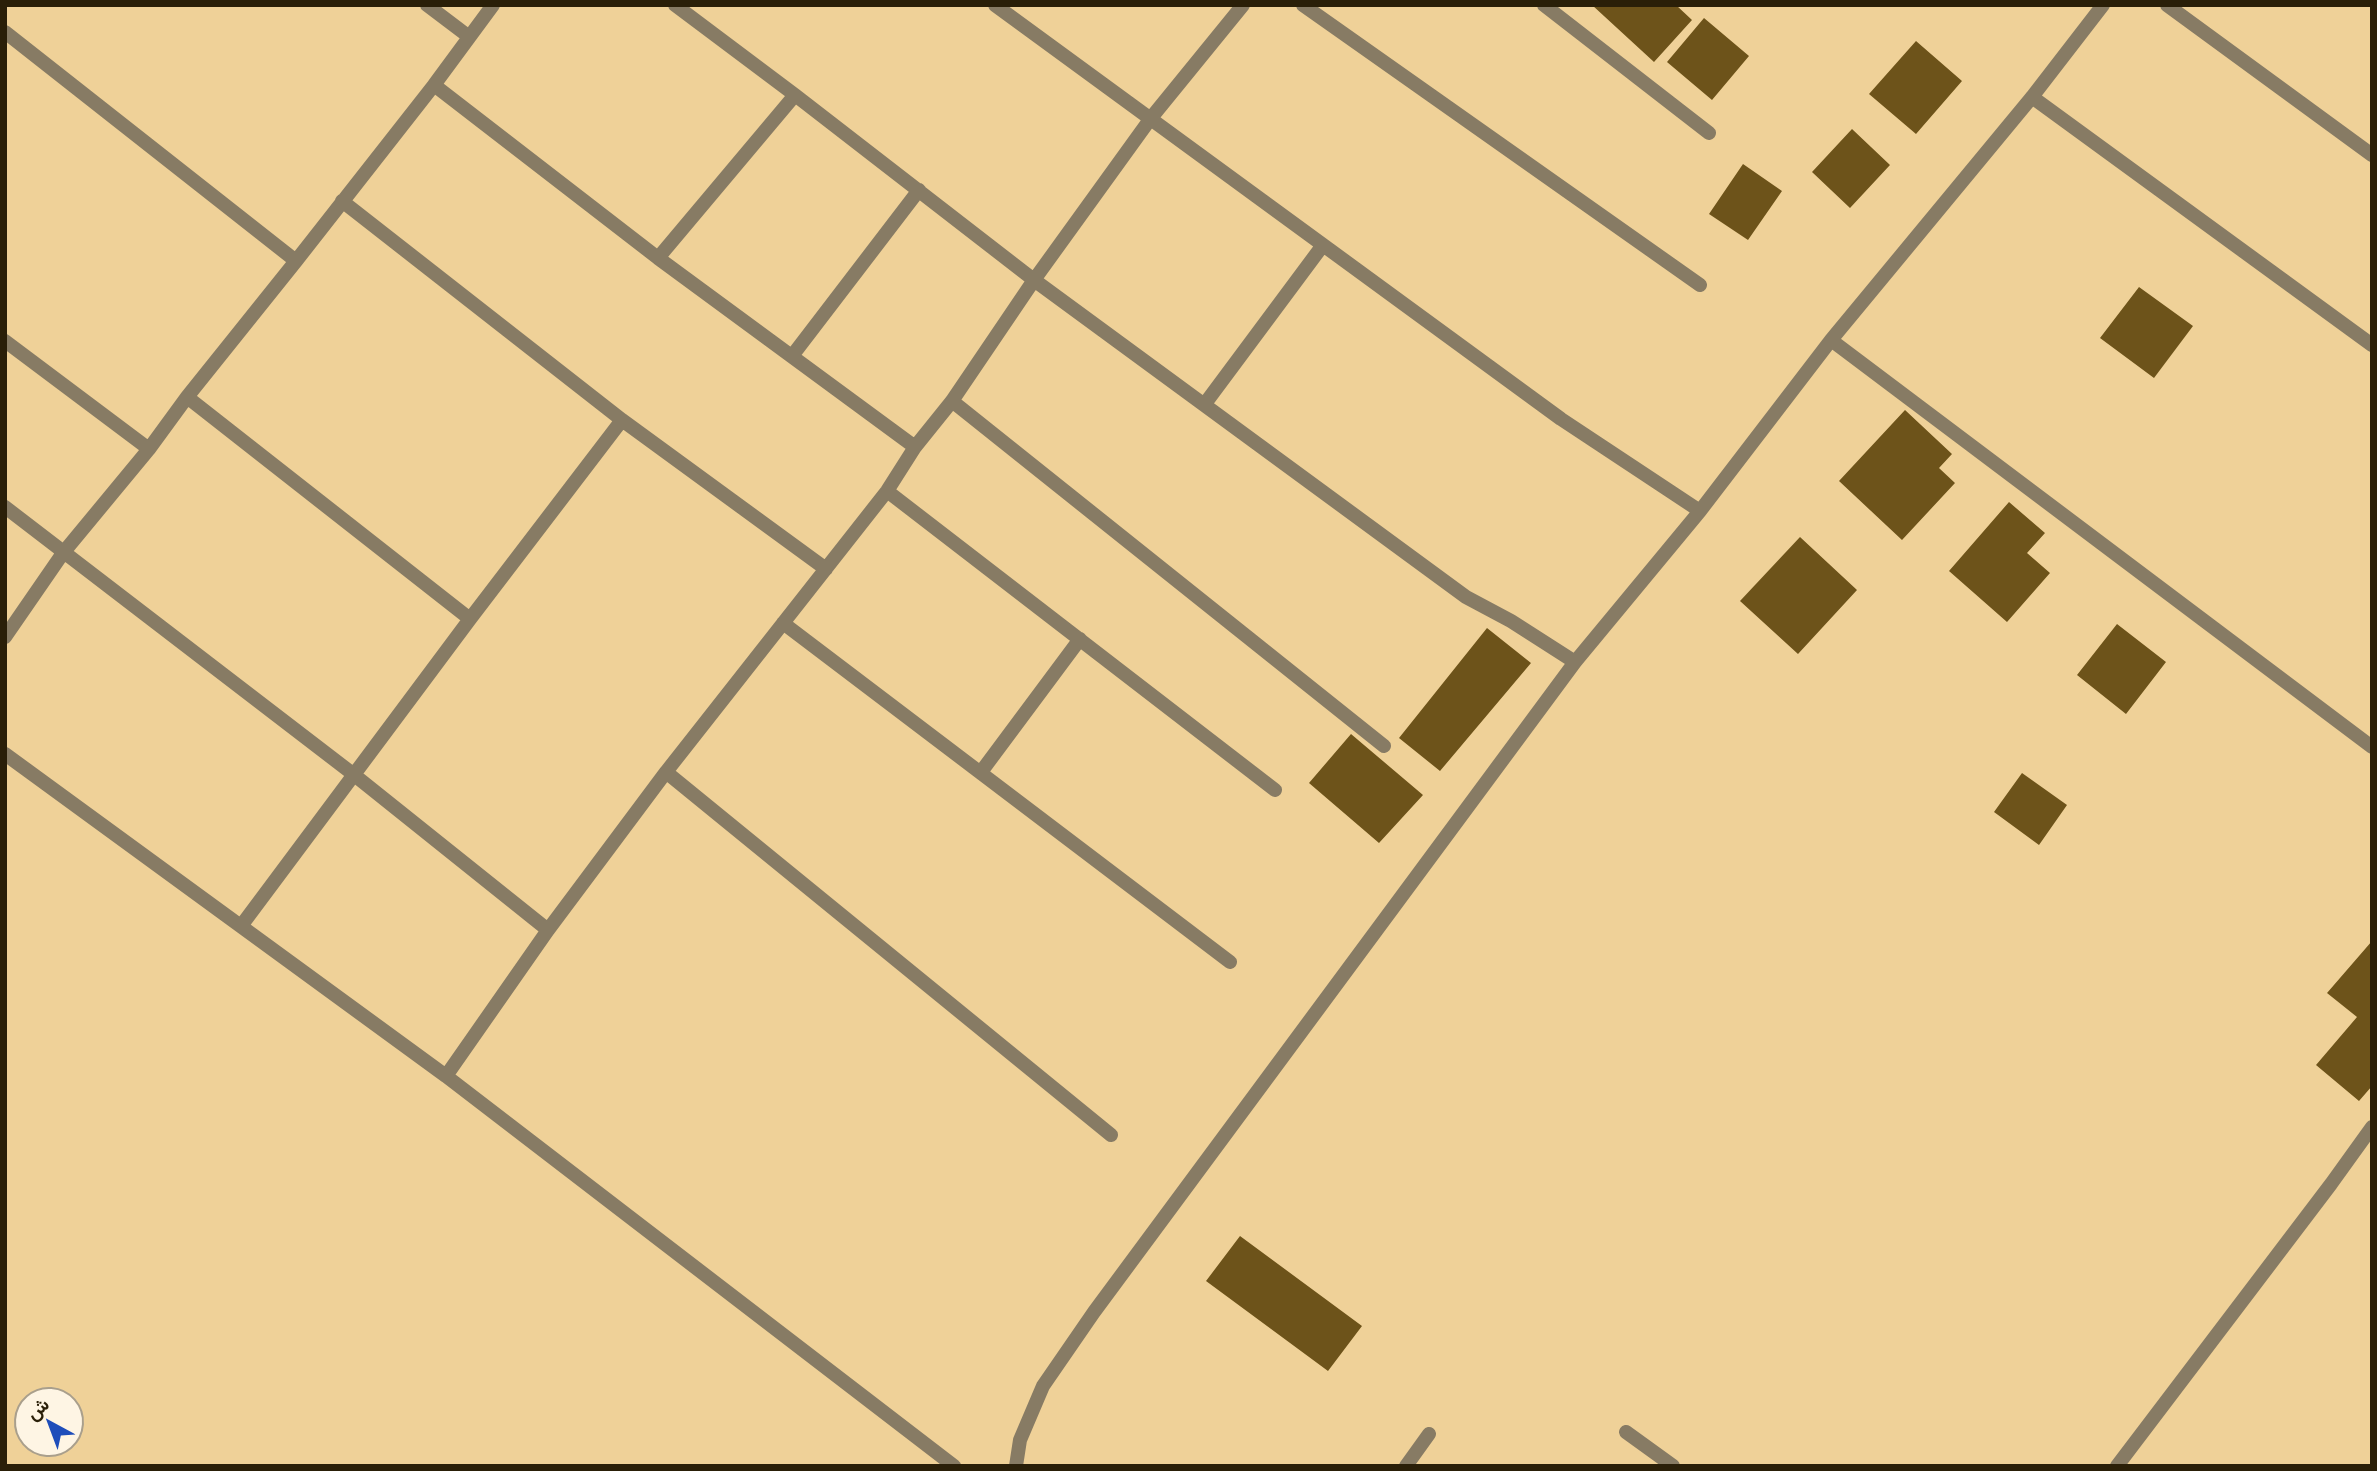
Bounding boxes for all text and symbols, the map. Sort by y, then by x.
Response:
north arrow [14,1387,84,1457]
text: ش [19,1390,54,1425]

